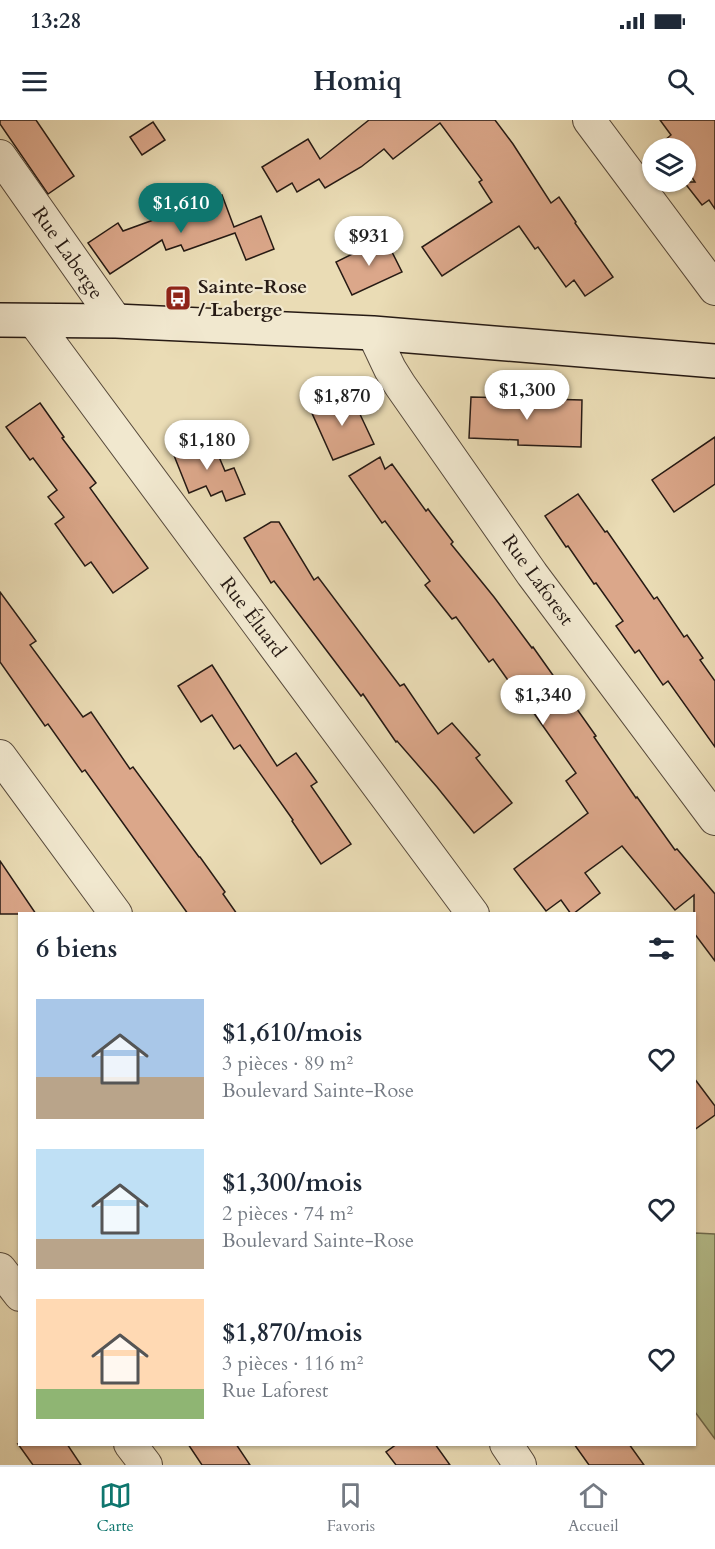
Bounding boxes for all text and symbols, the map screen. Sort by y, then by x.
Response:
text: 13:28 [30,6,81,36]
text: Homiq [313,63,402,100]
icon: menu [18,65,51,98]
icon: search [664,65,697,98]
map controls [642,138,696,192]
button: layers [642,138,696,192]
pin: $1,610 [132,183,230,234]
text: $1,610 [152,189,210,216]
street label: Rue Laberge [26,201,110,305]
pin: $931 [333,216,405,267]
text: $931 [349,222,389,249]
place label: Sainte-Rose / Laberge [198,273,307,323]
bus stop icon: Sainte-Rose / Laberge [163,283,193,313]
pin: $1,300 [478,370,576,421]
pin: $1,870 [293,376,391,427]
text: $1,300 [498,376,556,403]
text: $1,870 [313,382,371,409]
pin: $1,180 [158,420,256,471]
text: $1,180 [178,426,236,453]
street label: Rue Laforest [496,529,581,631]
street label: Rue Éluard [214,571,292,663]
pin: $1,340 [494,675,592,726]
text: $1,340 [514,681,572,708]
text: 6 biens [36,931,117,966]
icon: filters [645,932,678,965]
text: $1,610/mois [222,1015,362,1050]
icon: home [84,1023,156,1095]
icon: heart [645,1043,678,1076]
text: 3 pièces · 89 m² [222,1050,353,1077]
text: Boulevard Sainte-Rose [222,1077,414,1104]
text: $1,300/mois [222,1165,362,1200]
icon: home [84,1173,156,1245]
icon: heart [645,1193,678,1226]
text: 2 pièces · 74 m² [222,1200,353,1227]
text: Boulevard Sainte-Rose [222,1227,414,1254]
text: $1,870/mois [222,1315,362,1350]
icon: home [84,1323,156,1395]
icon: heart [645,1343,678,1376]
text: 3 pièces · 116 m² [222,1350,363,1377]
text: Rue Laforest [222,1377,328,1404]
tab: Carte [96,1479,134,1537]
tab: Favoris [327,1479,375,1537]
tab: Accueil [568,1479,619,1537]

